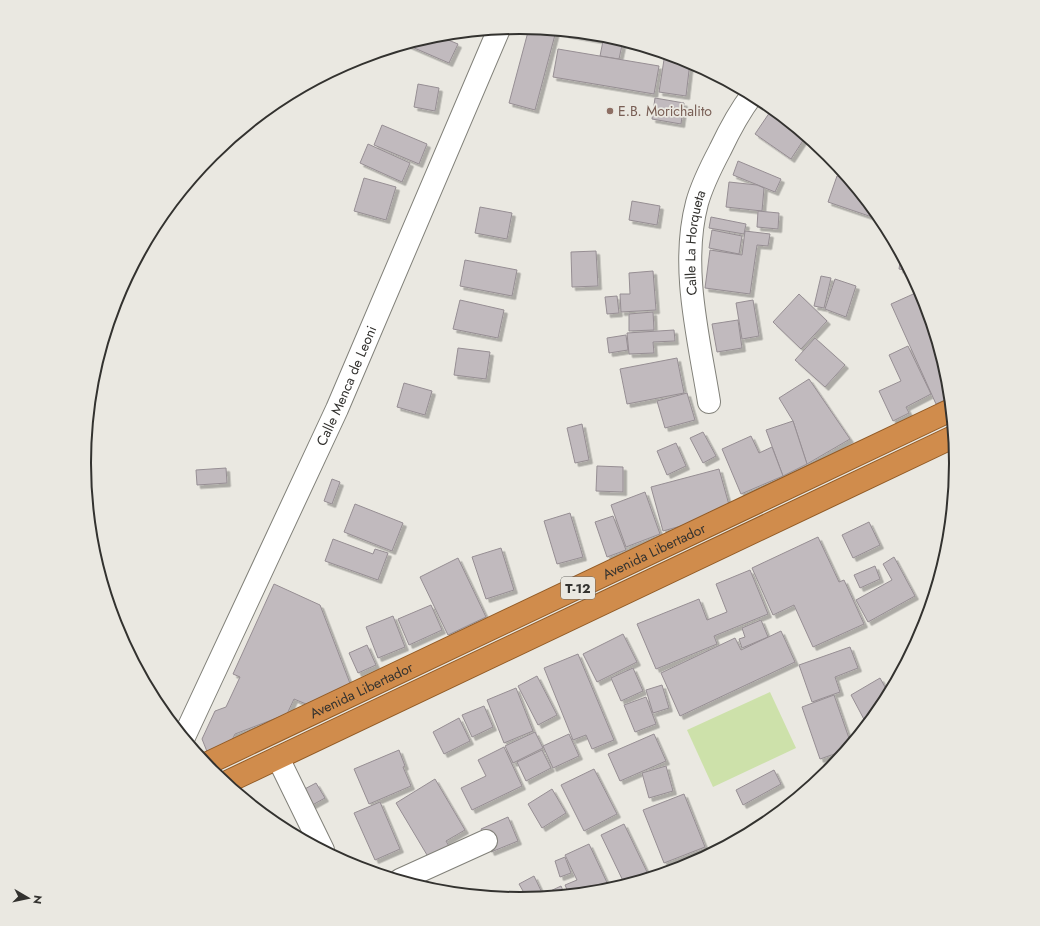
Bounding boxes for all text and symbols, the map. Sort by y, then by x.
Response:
place label: E.B. Morichalito [618,101,712,121]
marker: E.B. Morichalito [605,106,615,116]
street label: Calle La Horqueta [680,187,711,296]
street label: Calle Menca de Leoni [311,323,381,449]
street label: Avenida Libertador [599,518,709,584]
road number: T-12 [561,577,595,599]
street label: Avenida Libertador [306,657,416,723]
north arrow [8,878,48,918]
text: N [29,894,46,905]

